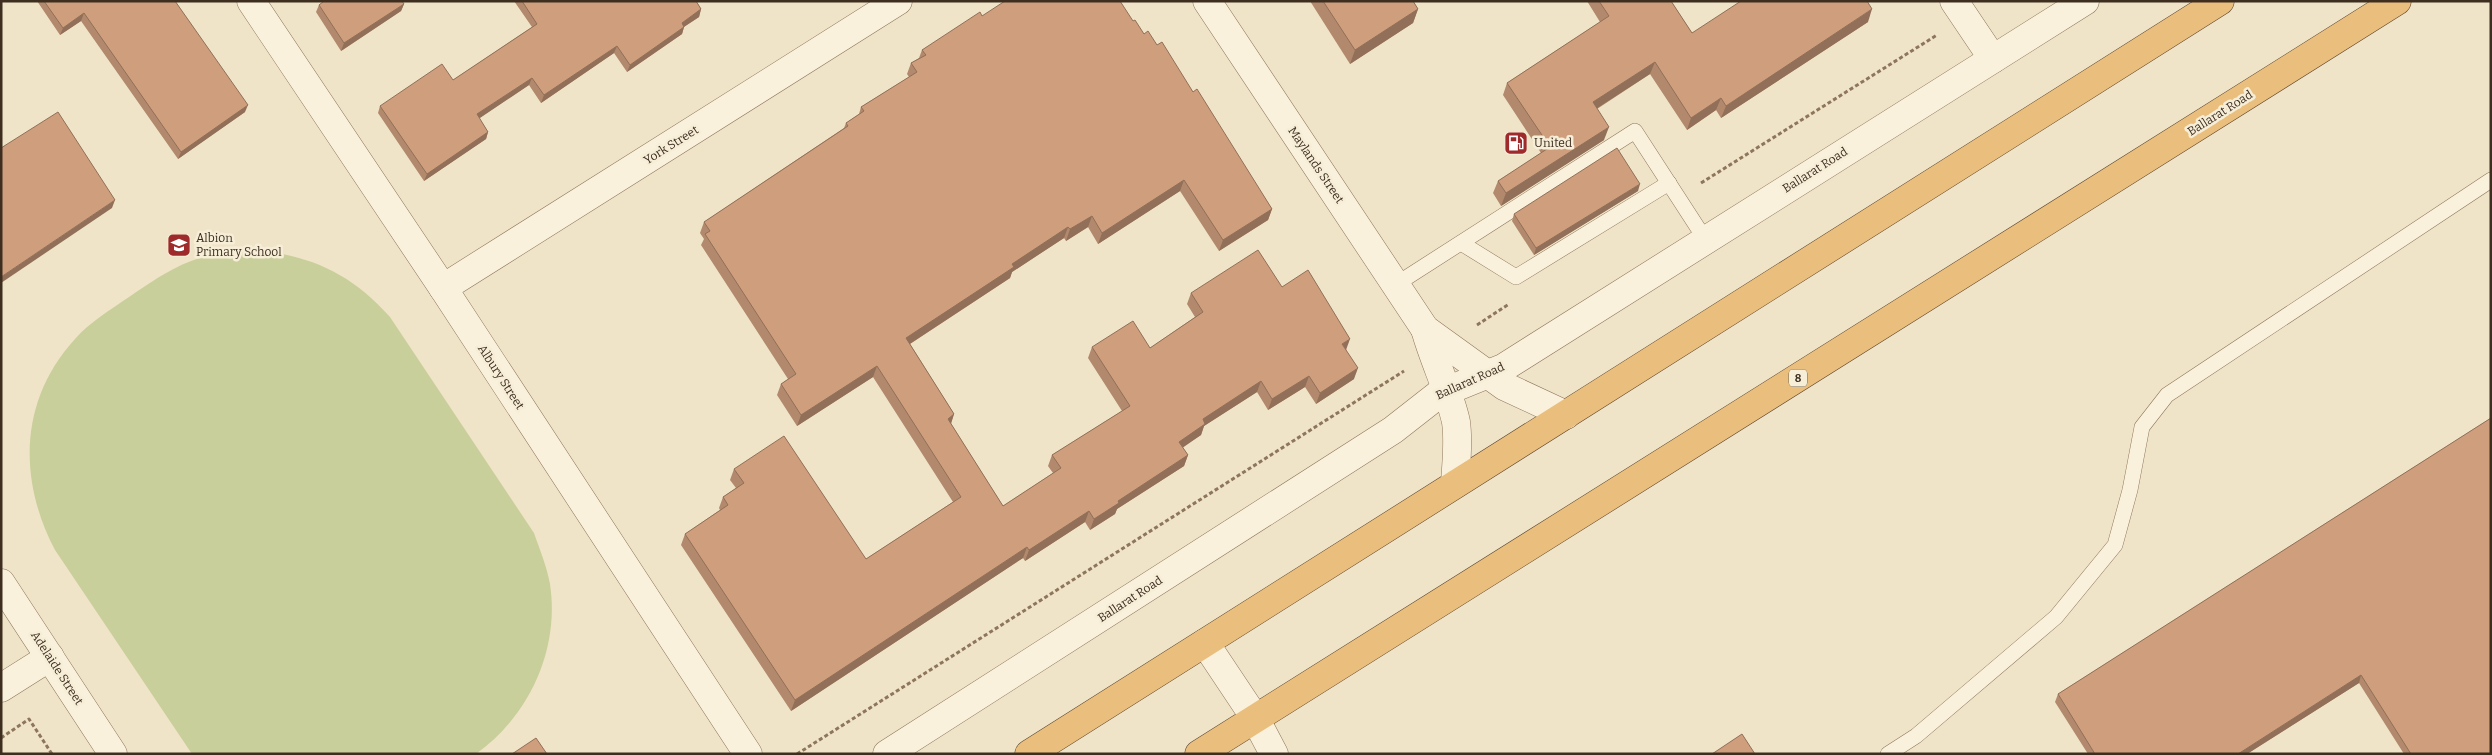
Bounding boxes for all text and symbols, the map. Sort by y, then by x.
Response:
street label: Ballarat Road [2185,88,2255,138]
street label: York Street [641,122,701,167]
street label: Maylands Street [1285,124,1347,207]
fuel station icon: United [1503,130,1529,156]
place label: United [1534,136,1572,150]
street label: Ballarat Road [1780,145,1850,195]
place label: Albion Primary School [196,231,282,259]
school or university icon: Albion Primary School [166,232,192,258]
street label: Albury Street [475,342,527,413]
street label: Ballarat Road [1433,360,1507,402]
road number: 8 [1789,369,1807,386]
street label: Ballarat Road [1095,573,1165,625]
street label: Adelaide Street [28,628,86,708]

